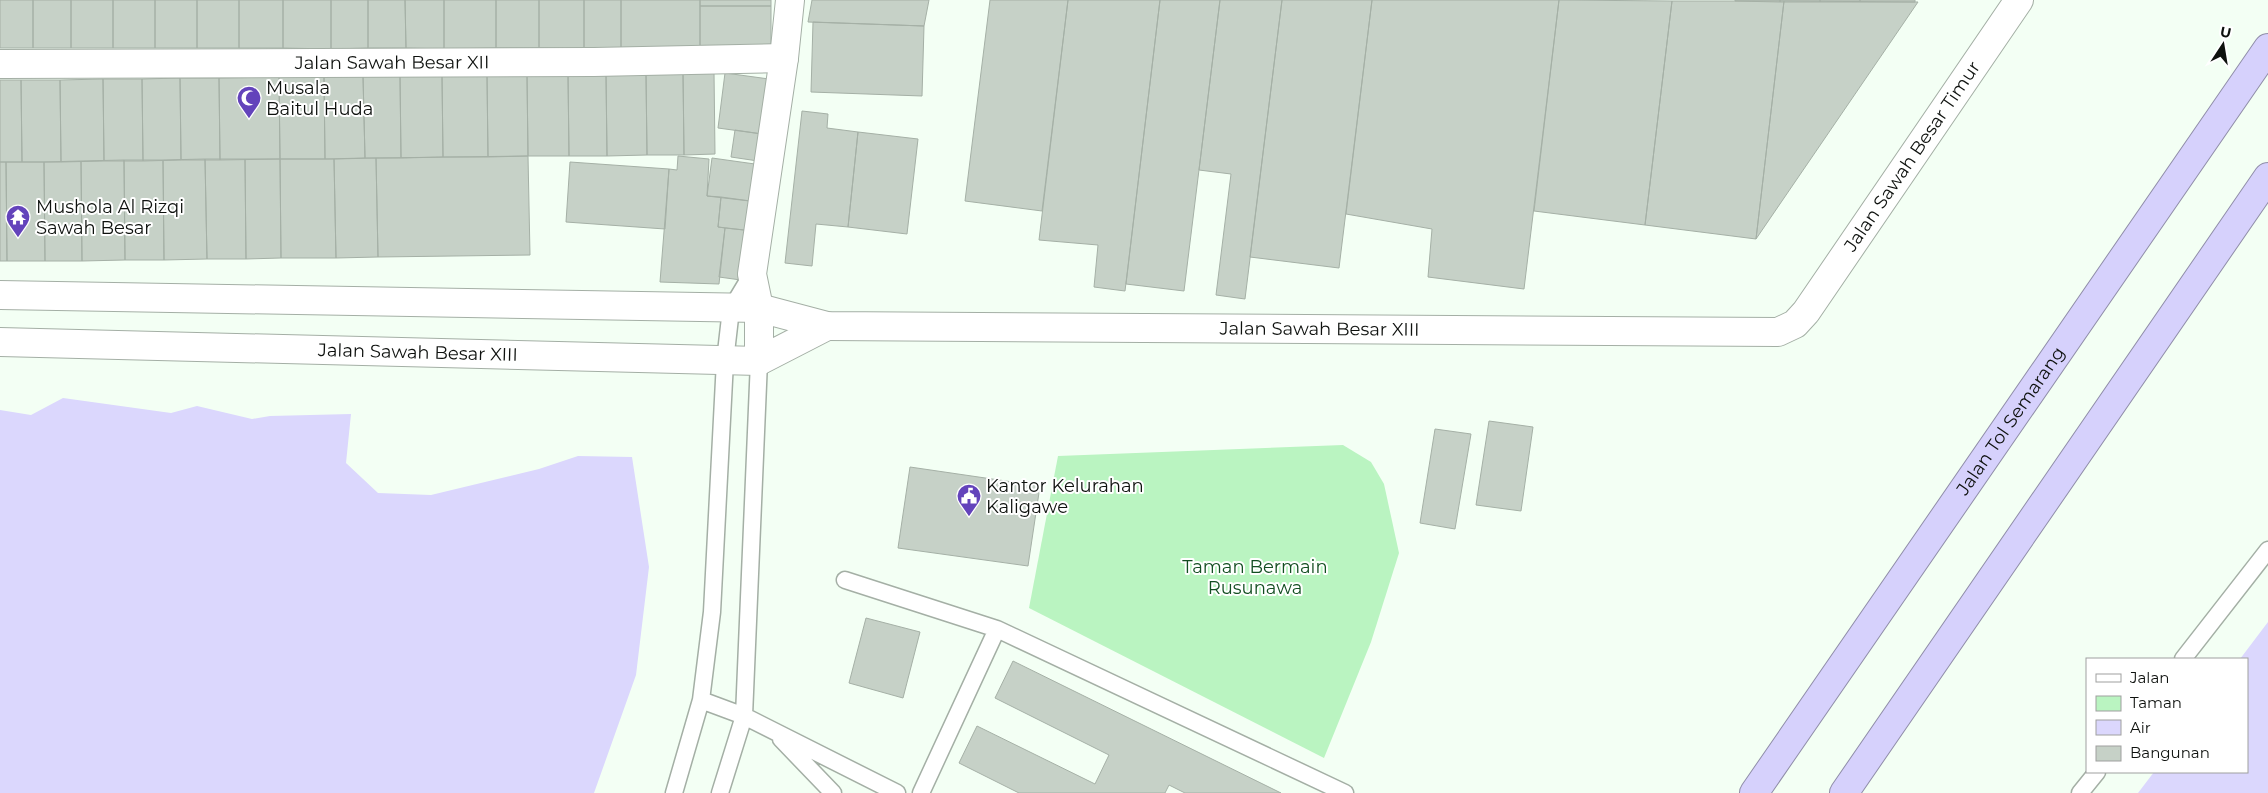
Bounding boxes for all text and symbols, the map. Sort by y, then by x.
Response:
north arrow [2198,20,2248,70]
text: U [2218,22,2233,42]
street label: Jalan Sawah Besar XII [294,51,489,74]
street label: Jalan Sawah Besar Timur [1839,57,1985,257]
place label: Musala Baitul Huda [266,77,373,120]
mosque icon: Musala Baitul Huda [236,85,262,119]
place label: Mushola Al Rizqi Sawah Besar [36,196,184,239]
temple icon: Mushola Al Rizqi Sawah Besar [5,204,31,238]
street label: Jalan Sawah Besar XIII [1218,317,1420,341]
street label: Jalan Sawah Besar XIII [317,339,518,366]
street label: Jalan Tol Semarang [1951,342,2070,500]
place label: Kantor Kelurahan Kaligawe [986,475,1144,518]
public building icon: Kantor Kelurahan Kaligawe [956,483,982,517]
park label: Taman Bermain Rusunawa [1182,556,1328,599]
legend [2086,658,2248,773]
text: Jalan [2129,668,2169,687]
text: Taman [2130,693,2182,712]
text: Air [2130,718,2151,737]
text: Bangunan [2130,743,2210,762]

